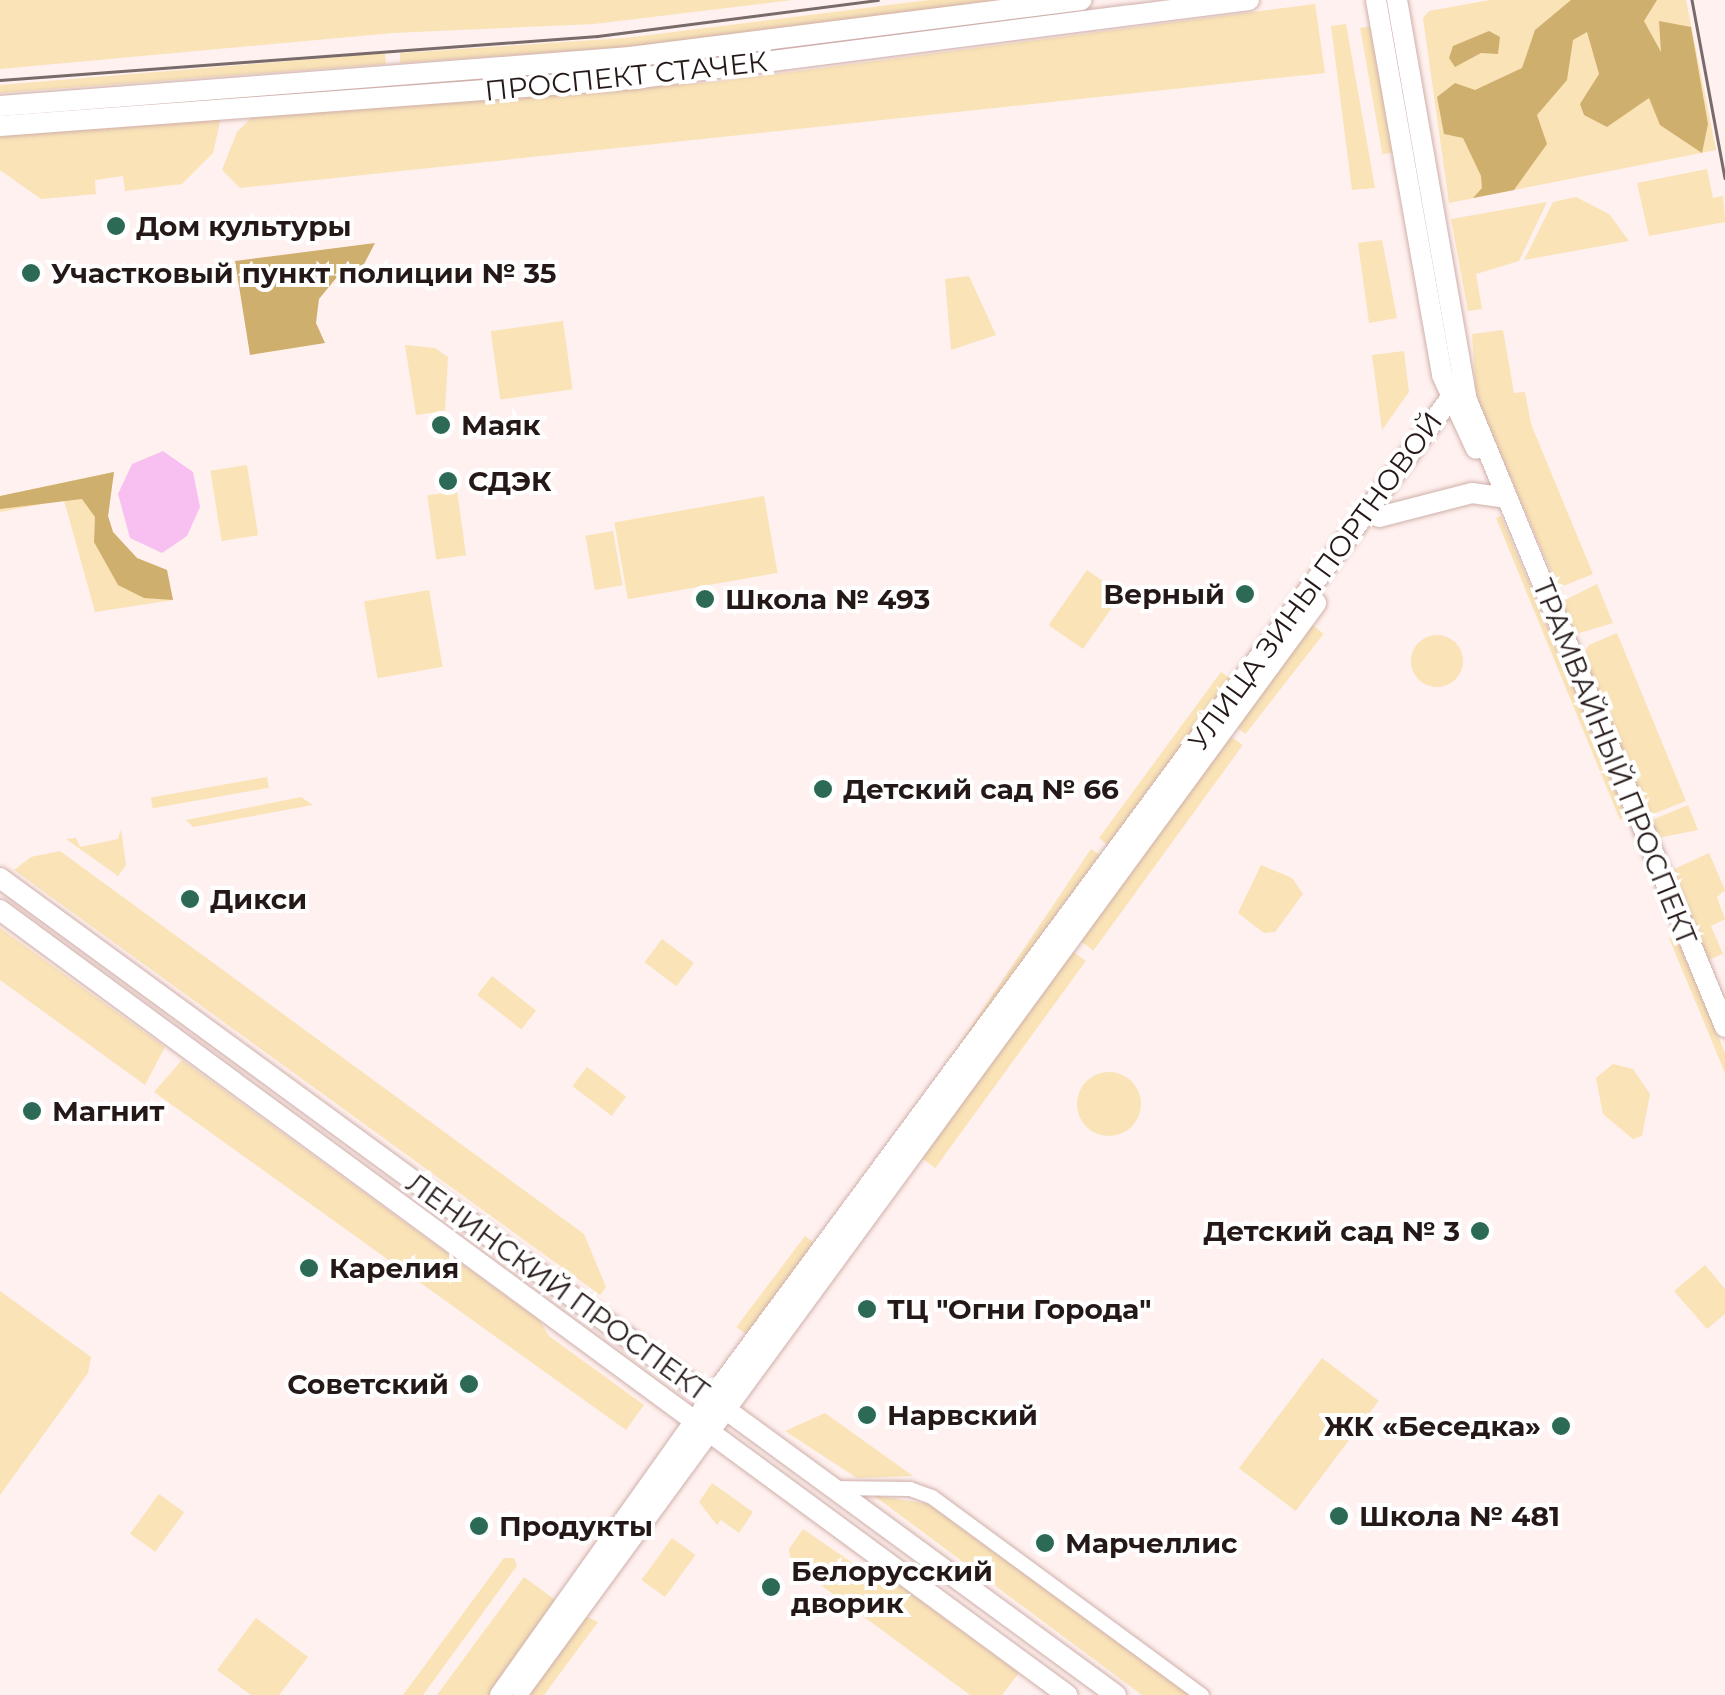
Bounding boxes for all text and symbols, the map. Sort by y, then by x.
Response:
street label: ПРОСПЕКТ СТАЧЕК [483,44,769,108]
place label: Дом культуры [136,209,352,243]
marker: Дом культуры [105,215,127,237]
place label: Участковый пункт полиции № 35 [51,256,556,290]
marker: Участковый пункт полиции № 35 [20,262,42,284]
street label: УЛИЦА ЗИНЫ ПОРТНОВОЙ [1181,405,1449,757]
place label: Маяк [461,408,540,442]
marker: Маяк [430,414,452,436]
place label: СДЭК [468,464,552,498]
marker: СДЭК [437,470,459,492]
street label: ТРАМВАЙНЫЙ ПРОСПЕКТ [1526,574,1704,950]
place label: Верный [1103,577,1225,611]
place label: Школа № 493 [725,582,930,616]
marker: Верный [1234,583,1256,605]
marker: Школа № 493 [694,588,716,610]
place label: Детский сад № 66 [843,772,1119,806]
marker: Детский сад № 66 [812,778,834,800]
place label: Дикси [210,882,307,916]
marker: Дикси [179,888,201,910]
place label: Магнит [52,1094,165,1128]
marker: Магнит [21,1100,43,1122]
street label: ЛЕНИНСКИЙ ПРОСПЕКТ [400,1166,716,1408]
place label: Детский сад № 3 [1203,1214,1460,1248]
marker: Детский сад № 3 [1469,1220,1491,1242]
place label: Карелия [329,1251,459,1285]
marker: Карелия [298,1257,320,1279]
place label: ТЦ "Огни Города" [887,1292,1151,1326]
marker: ТЦ "Огни Города" [856,1298,878,1320]
place label: Советский [287,1367,449,1401]
marker: Советский [458,1373,480,1395]
place label: Нарвский [887,1398,1038,1432]
marker: Нарвский [856,1404,878,1426]
place label: ЖК «Беседка» [1324,1409,1541,1443]
marker: ЖК «Беседка» [1550,1415,1572,1437]
place label: Школа № 481 [1359,1499,1560,1533]
marker: Школа № 481 [1328,1505,1350,1527]
place label: Продукты [499,1509,653,1543]
marker: Продукты [468,1515,490,1537]
place label: Марчеллис [1065,1526,1238,1560]
marker: Марчеллис [1034,1532,1056,1554]
place label: Белорусский дворик [791,1554,993,1620]
marker: Белорусский дворик [760,1576,782,1598]

